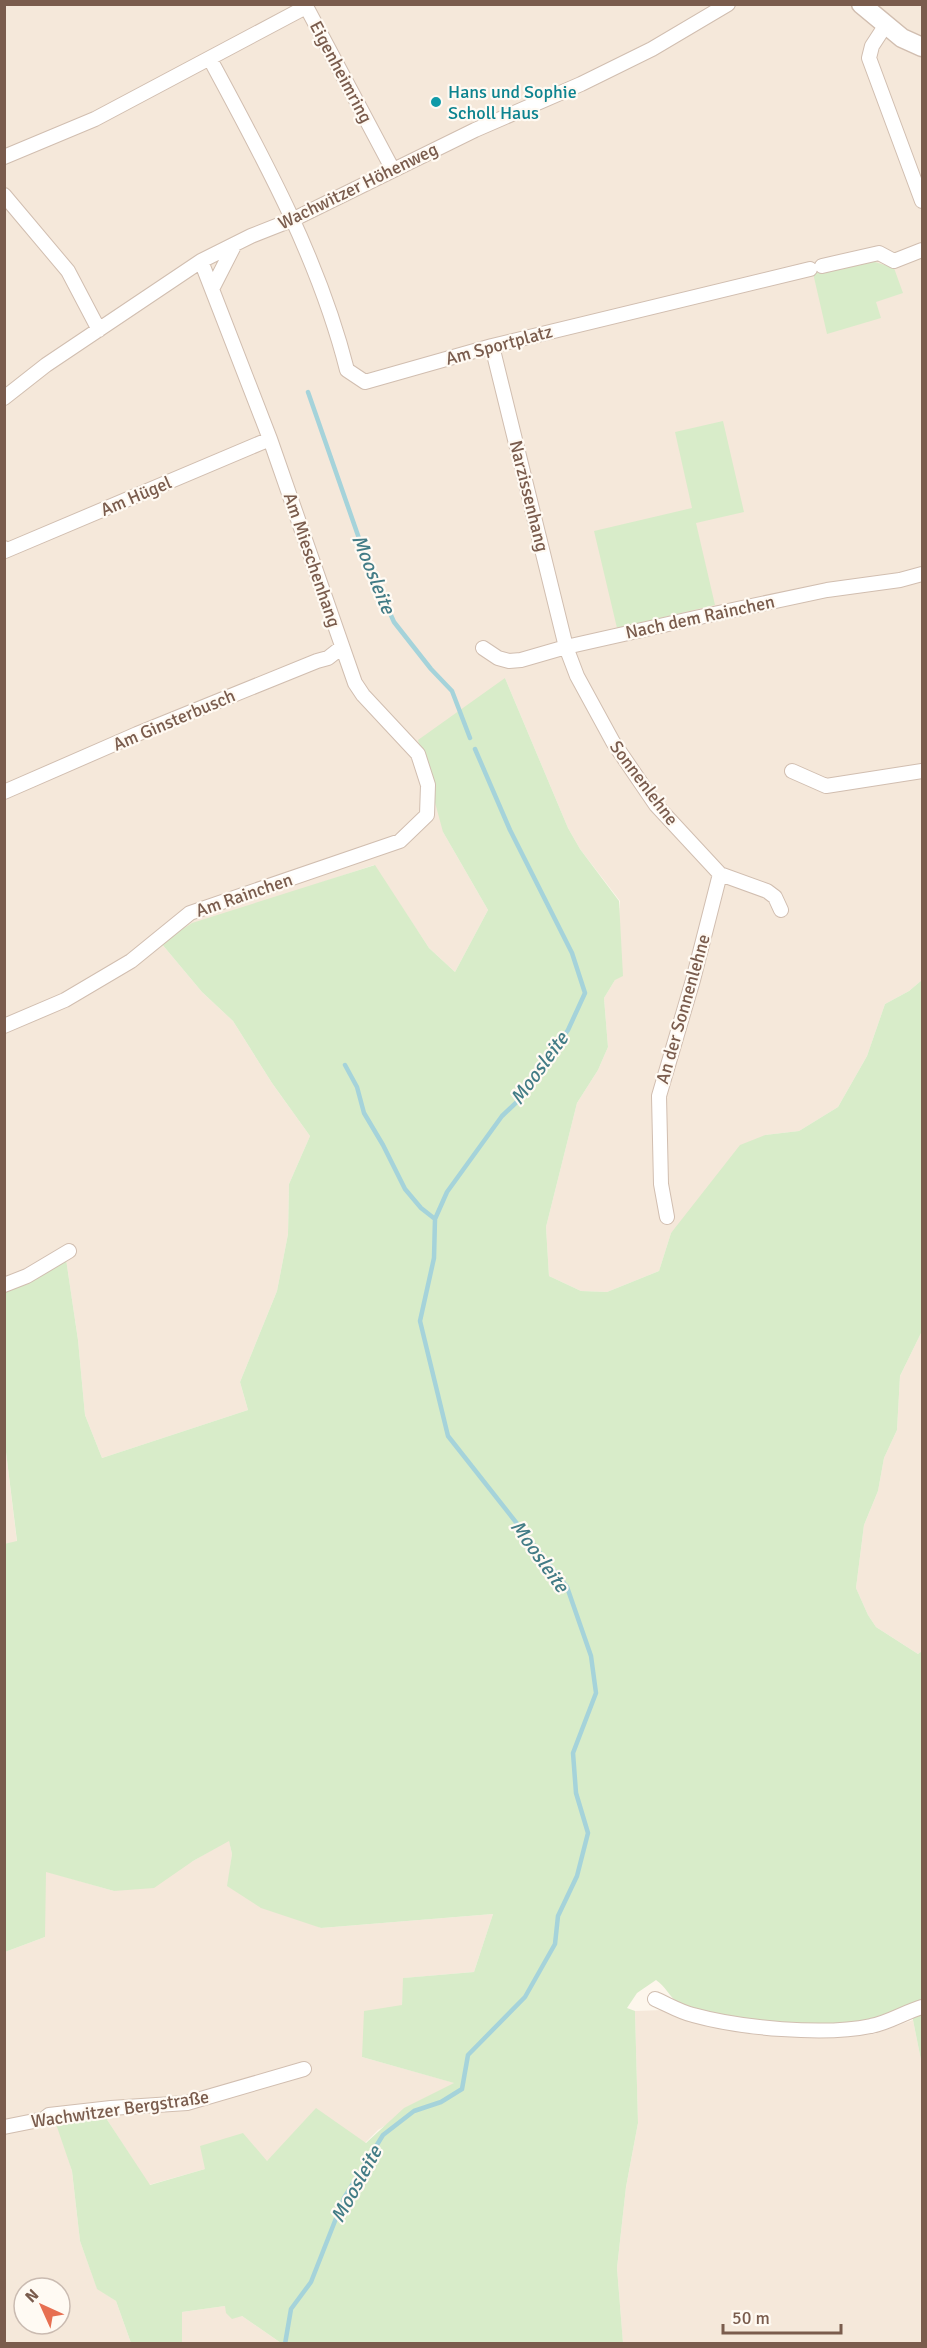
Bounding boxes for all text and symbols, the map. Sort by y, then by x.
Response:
street label: Eigenheimring [305,17,377,127]
place label: Hans und Sophie Scholl Haus [448,81,577,124]
marker: Hans und Sophie Scholl Haus [429,95,443,109]
street label: Wachwitzer Höhenweg [275,138,441,234]
street label: Am Sportplatz [443,320,555,370]
street label: Narzissenhang [505,438,553,554]
street label: Am Hügel [97,471,175,521]
street label: Am Mieschenhang [279,490,345,630]
water label: Moosleite [346,531,401,619]
street label: Nach dem Rainchen [623,590,777,644]
street label: Am Ginsterbusch [110,684,238,756]
street label: Sonnenlehne [605,736,683,830]
street label: Am Rainchen [193,868,295,922]
street label: An der Sonnenlehne [651,932,715,1086]
water label: Moosleite [505,1026,575,1109]
water label: Moosleite [505,1515,575,1598]
street label: Wachwitzer Bergstraße [30,2086,210,2132]
water label: Moosleite [325,2141,388,2227]
north arrow [12,2276,72,2336]
text: N [21,2285,43,2307]
scale bar [723,2297,842,2335]
text: 50 m [732,2307,770,2329]

